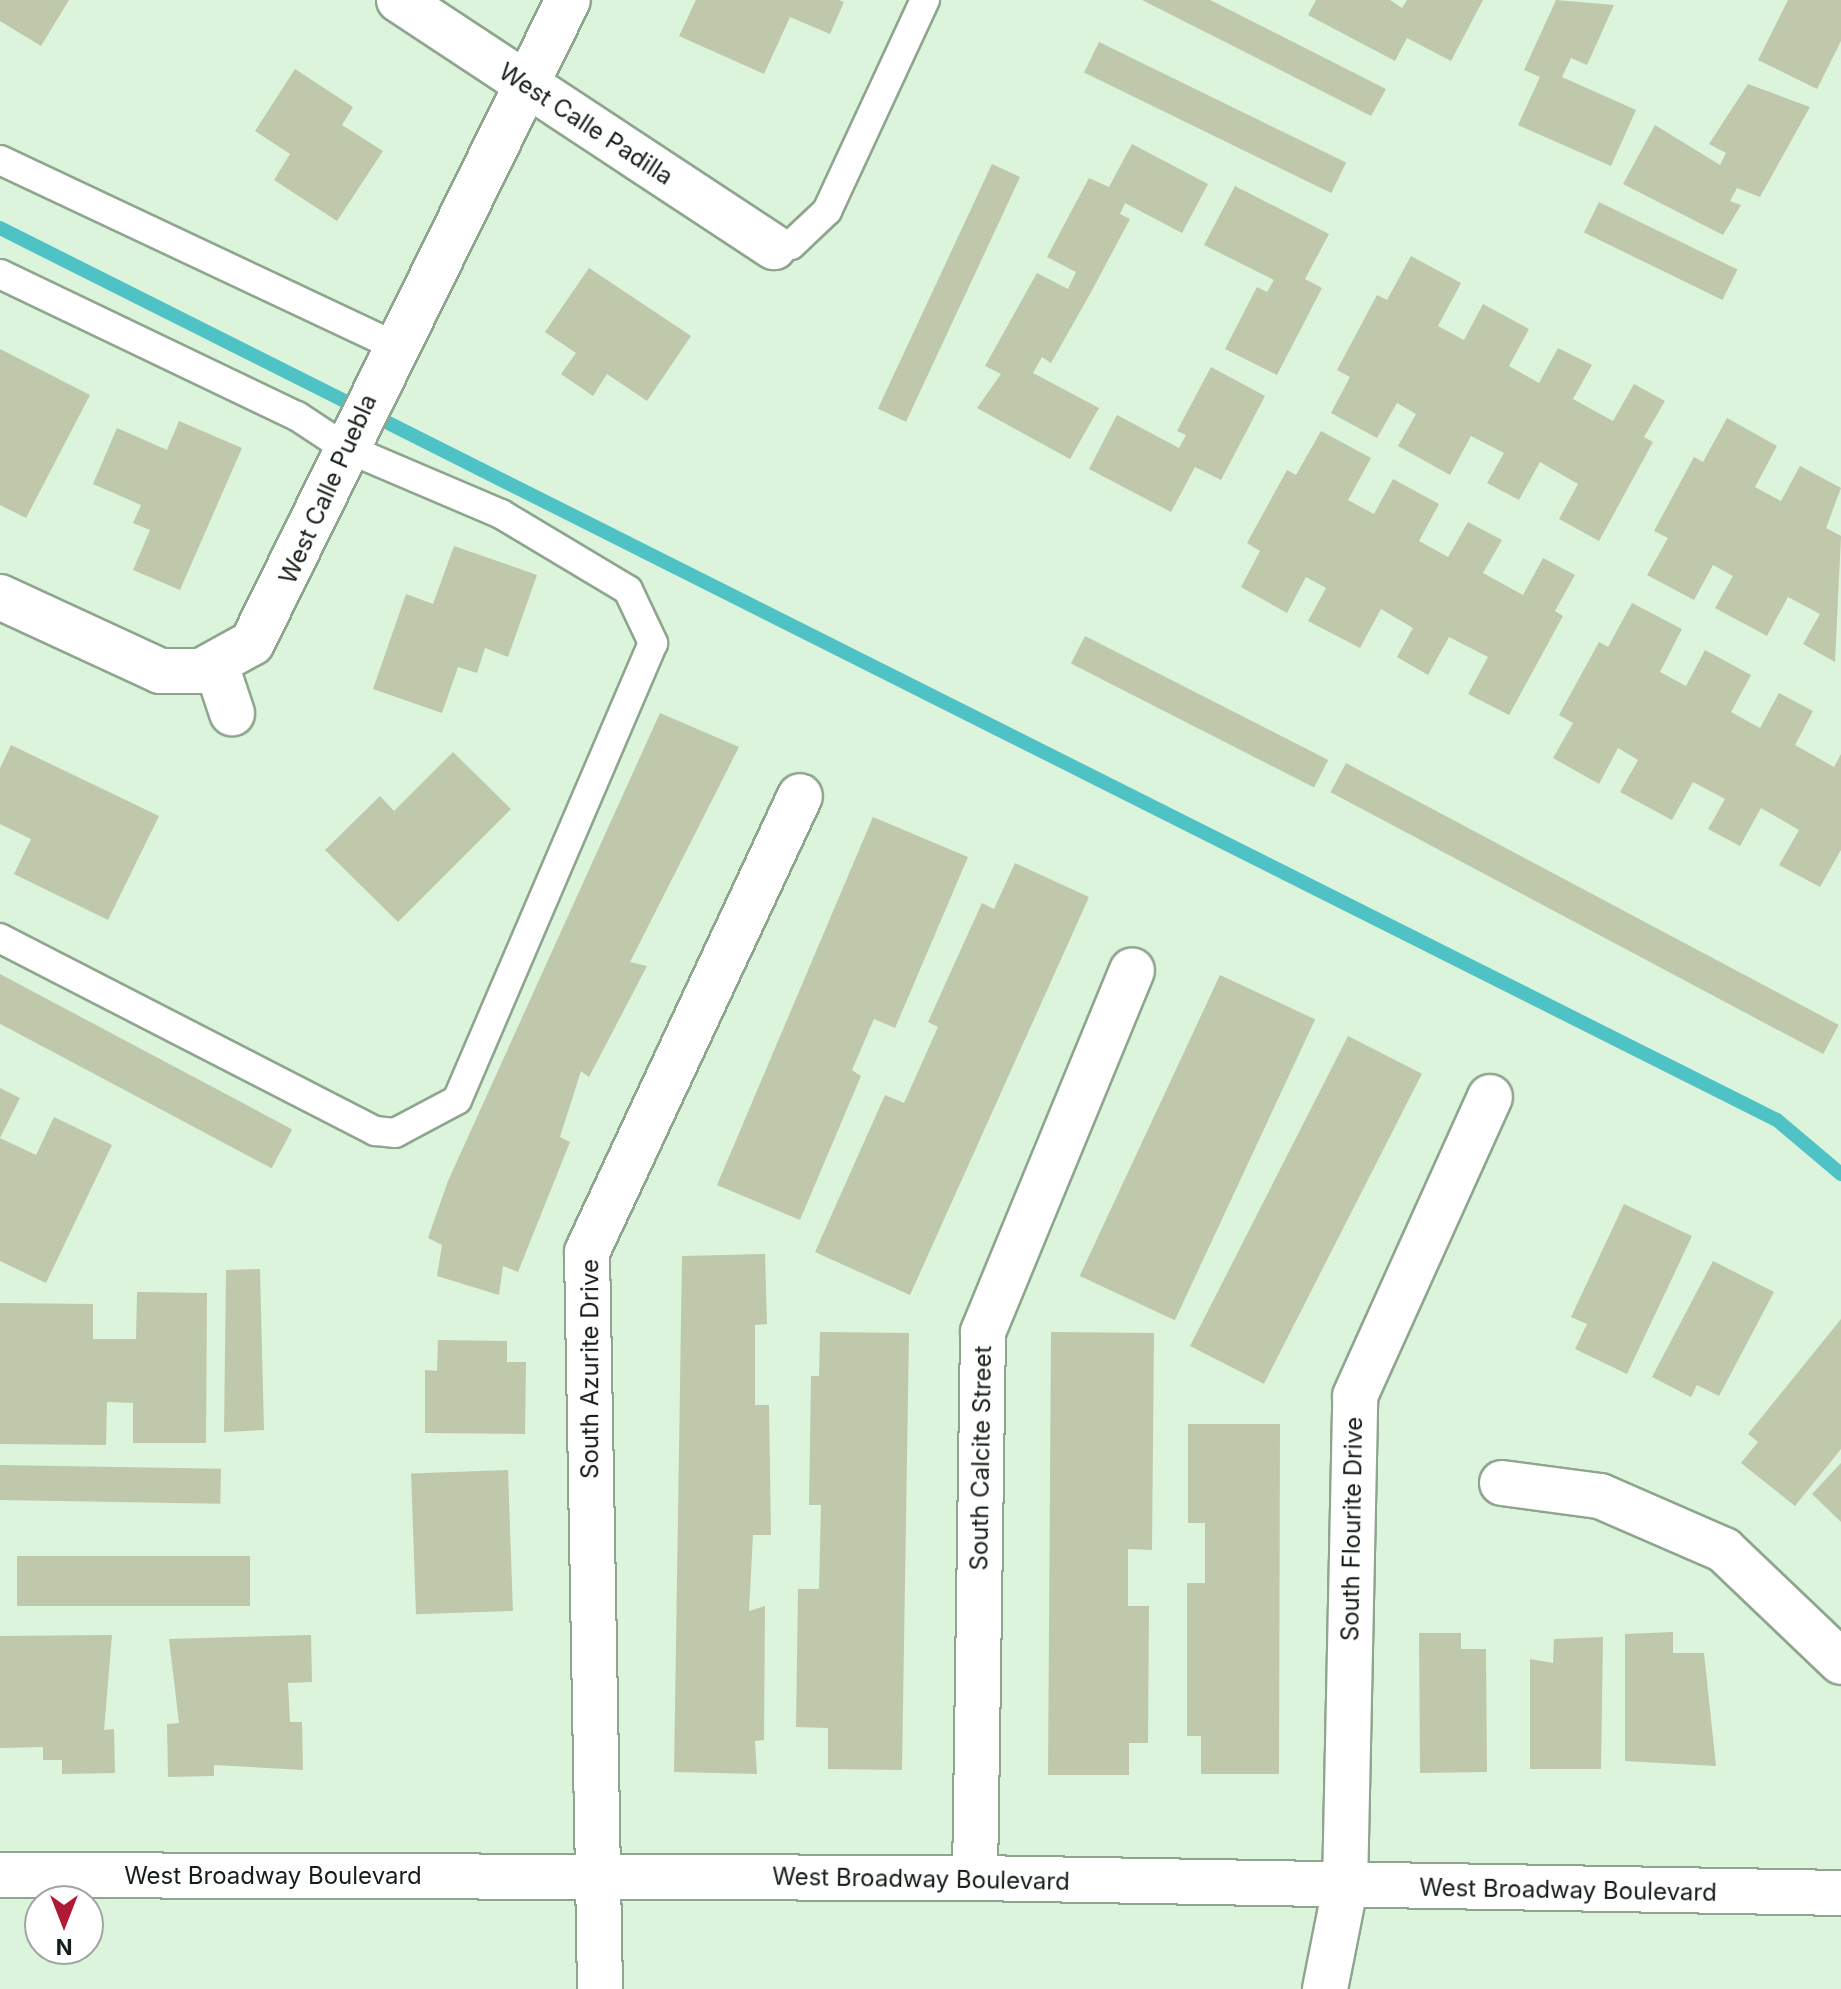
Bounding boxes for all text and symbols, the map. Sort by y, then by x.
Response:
street label: West Calle Padilla [494,57,678,191]
street label: West Calle Puebla [273,390,383,588]
street label: South Azurite Drive [576,1259,604,1479]
street label: South Calcite Street [965,1345,997,1571]
street label: South Flourite Drive [1336,1417,1368,1641]
street label: West Broadway Boulevard [124,1862,422,1890]
street label: West Broadway Boulevard [772,1862,1070,1896]
street label: West Broadway Boulevard [1419,1873,1717,1907]
north arrow [24,1885,104,1965]
text: N [56,1934,72,1960]

